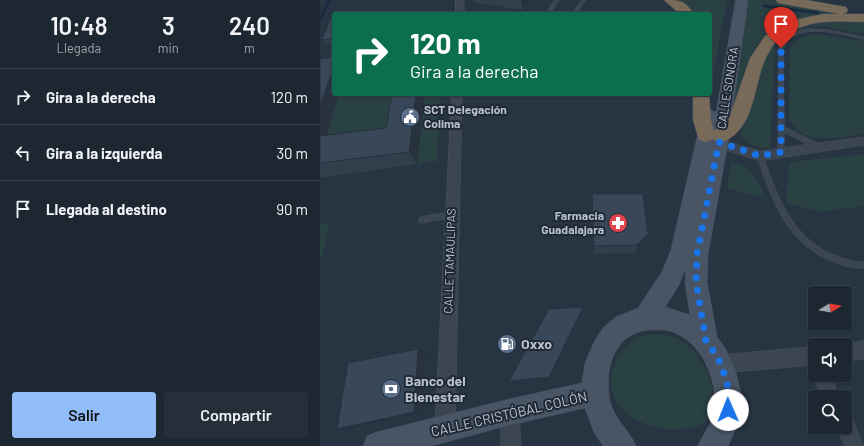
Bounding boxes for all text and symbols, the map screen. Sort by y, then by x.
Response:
pin [764,7.0,798,48]
text: 10:48 [50,11,108,40]
text: 3 [162,11,175,40]
text: 240 [229,11,270,40]
icon: arrive [770,13,792,35]
text: 120 m [410,26,481,60]
icon: right [344,28,396,80]
text: Llegada [57,40,101,56]
text: min [158,40,179,56]
text: m [244,40,255,56]
street label: CALLE SONORA [714,46,740,130]
text: Gira a la derecha [410,60,538,82]
icon: right [12,86,34,108]
text: Gira a la derecha [46,88,156,106]
text: 120 m [271,88,308,106]
place label: SCT Delegación Colima [424,102,507,130]
public building icon: SCT Delegación Colima [399,106,421,128]
icon: left [12,142,34,164]
text: Gira a la izquierda [46,144,162,162]
text: 30 m [276,144,308,162]
icon: arrive [12,198,34,220]
text: Llegada al destino [46,200,167,218]
text: 90 m [276,200,308,218]
street label: CALLE TAMAULIPAS [440,208,458,314]
place label: Farmacia Guadalajara [541,208,604,236]
pharmacy icon: Farmacia Guadalajara [607,212,629,234]
north arrow [808,286,852,330]
map controls [808,286,852,434]
fuel station icon: Oxxo [496,333,518,355]
place label: Oxxo [521,335,552,352]
button: sound [808,338,852,382]
place label: Banco del Bienestar [405,372,466,405]
bank icon: Banco del Bienestar [380,378,402,400]
street label: CALLE CRISTÓBAL COLÓN [429,387,589,440]
position arrow [707,389,749,431]
button: search [808,390,852,434]
button: Salir [12,392,156,438]
button: Compartir [164,392,308,438]

